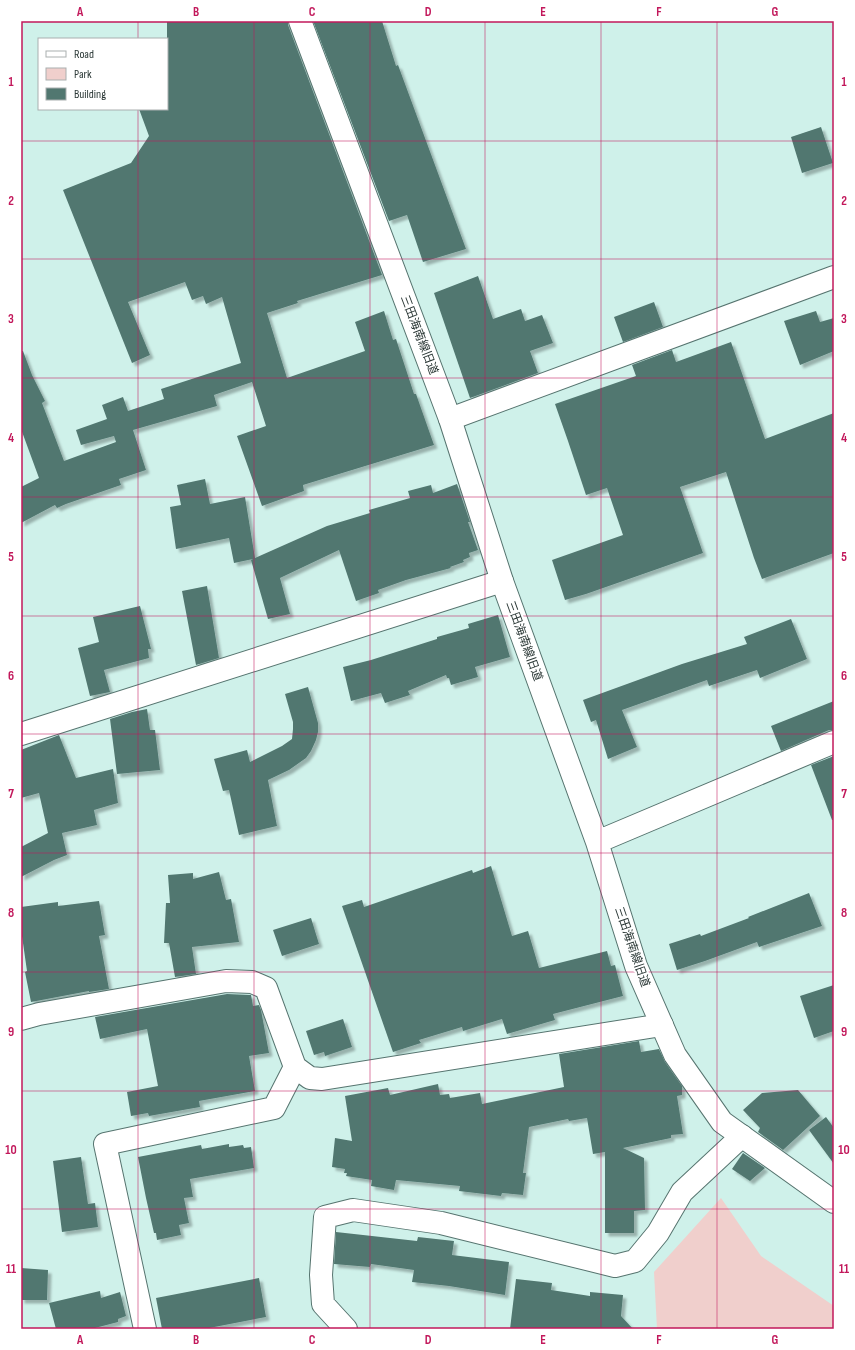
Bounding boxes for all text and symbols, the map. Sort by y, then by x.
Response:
text: A [76,4,84,20]
text: B [193,4,199,20]
text: C [309,4,316,20]
text: D [425,4,432,20]
text: E [540,4,546,20]
text: F [656,4,662,20]
text: G [772,4,779,20]
legend [38,38,168,110]
text: Road [74,47,94,62]
text: Park [74,67,92,82]
text: 1 [8,74,14,90]
text: 1 [841,74,847,90]
text: Building [74,87,106,102]
text: 2 [8,193,14,209]
text: 2 [841,193,847,209]
street label: 三田海南線旧道 [397,293,441,377]
text: 3 [8,311,14,327]
text: 3 [841,311,847,327]
text: 4 [8,430,14,446]
text: 4 [841,430,847,446]
text: 5 [8,549,14,565]
text: 5 [841,549,847,565]
street label: 三田海南線旧道 [503,599,545,683]
text: 6 [8,668,14,684]
text: 6 [841,668,847,684]
text: 7 [8,786,14,802]
text: 7 [841,786,847,802]
text: 8 [8,905,14,921]
street label: 三田海南線旧道 [611,905,653,989]
text: 8 [841,905,847,921]
text: 9 [8,1024,14,1040]
text: 9 [841,1024,847,1040]
text: 10 [5,1142,17,1158]
text: 10 [838,1142,850,1158]
text: 11 [6,1261,16,1277]
text: 11 [839,1261,849,1277]
text: A [76,1332,84,1348]
text: B [193,1332,199,1348]
text: C [309,1332,316,1348]
text: D [425,1332,432,1348]
text: E [540,1332,546,1348]
text: F [656,1332,662,1348]
text: G [772,1332,779,1348]

